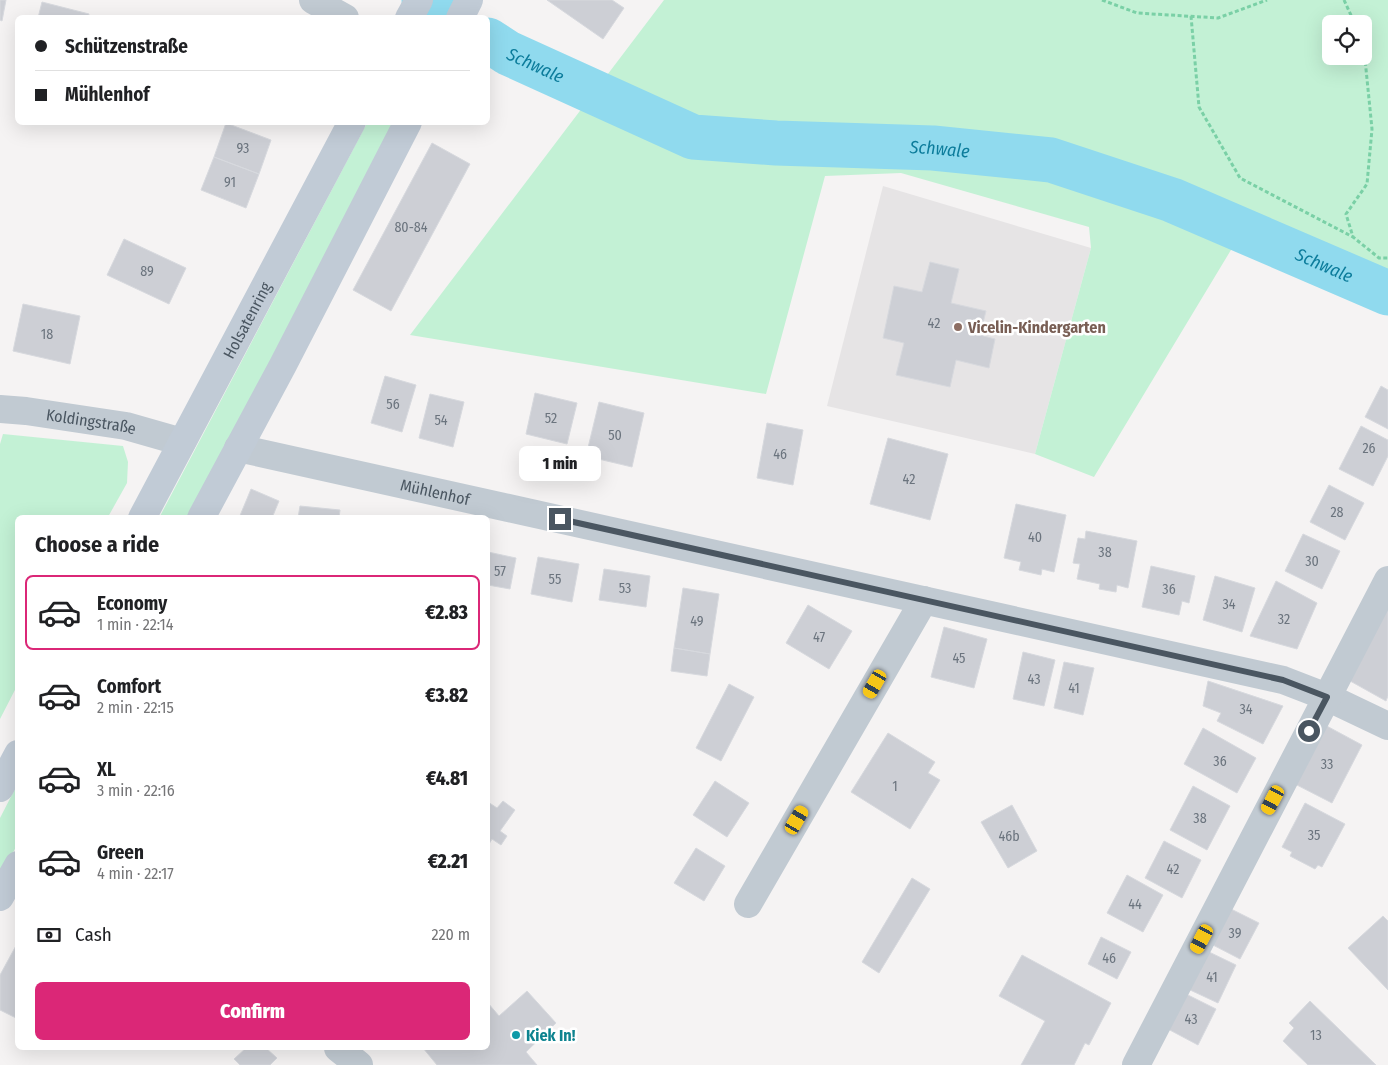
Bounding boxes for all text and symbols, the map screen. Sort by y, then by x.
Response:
map controls [1322,15,1372,65]
button: locate [1322,15,1372,65]
text: Schützenstraße [65,35,188,58]
water label: Schwale [503,43,568,88]
text: Mühlenhof [65,83,150,106]
water label: Schwale [908,136,971,163]
house number: 93 [237,140,249,157]
house number: 91 [224,174,236,191]
house number: 80-84 [394,219,428,236]
water label: Schwale [1291,243,1357,288]
house number: 89 [140,263,154,280]
street label: Holsatenring [219,278,276,362]
house number: 42 [928,315,940,332]
place label: Vicelin-Kindergarten [967,318,1106,337]
marker: Vicelin-Kindergarten [952,321,964,333]
house number: 18 [41,326,53,343]
house number: 56 [386,396,400,413]
street label: Koldingstraße [45,405,138,438]
house number: 52 [545,410,557,427]
house number: 54 [434,412,448,429]
house number: 50 [608,427,622,444]
house number: 26 [1362,440,1376,457]
callout: 1 min [519,446,601,482]
house number: 46 [773,446,787,463]
text: 1 min [543,454,577,473]
house number: 42 [903,471,915,488]
street label: Mühlenhof [399,475,473,509]
house number: 28 [1330,504,1344,521]
route end [549,508,571,530]
house number: 40 [1028,529,1042,546]
text: Choose a ride [35,531,159,558]
house number: 38 [1098,544,1112,561]
house number: 30 [1305,553,1319,570]
house number: 57 [494,563,506,580]
house number: 55 [549,571,561,588]
house number: 53 [619,580,631,597]
house number: 36 [1162,581,1176,598]
icon: car [37,590,82,635]
text: Economy [97,592,167,615]
house number: 34 [1222,596,1236,613]
text: €2.83 [425,601,468,624]
house number: 32 [1278,611,1290,628]
house number: 49 [690,613,704,630]
text: 1 min · 22:14 [97,615,174,634]
house number: 47 [813,629,825,646]
house number: 45 [952,650,966,667]
car [861,667,888,701]
house number: 43 [1028,671,1040,688]
icon: car [37,673,82,718]
text: Comfort [97,675,161,698]
house number: 41 [1068,680,1080,697]
text: €3.82 [425,684,468,707]
text: 2 min · 22:15 [97,698,174,717]
house number: 34 [1239,701,1253,718]
route start [1298,720,1320,742]
house number: 36 [1213,753,1227,770]
icon: car [37,756,82,801]
house number: 33 [1321,756,1333,773]
text: XL [97,758,116,781]
text: €4.81 [426,767,468,790]
house number: 1 [892,778,898,795]
text: 3 min · 22:16 [97,781,175,800]
car [1259,783,1286,817]
car [783,803,810,837]
house number: 38 [1193,810,1207,827]
house number: 35 [1308,827,1320,844]
house number: 46b [998,828,1020,845]
icon: car [37,839,82,884]
text: Green [97,841,144,864]
text: €2.21 [428,850,468,873]
house number: 42 [1167,861,1179,878]
text: 4 min · 22:17 [97,864,174,883]
house number: 44 [1128,896,1142,913]
icon: cash [35,921,63,949]
car [1188,922,1215,956]
text: Cash [75,923,112,946]
text: 220 m [431,925,470,944]
house number: 39 [1229,925,1242,942]
house number: 46 [1102,950,1116,967]
house number: 41 [1206,969,1218,986]
button: Confirm [35,982,470,1040]
house number: 43 [1185,1011,1197,1028]
place label: Kiek In! [526,1026,576,1045]
house number: 13 [1310,1027,1322,1044]
marker: Kiek In! [510,1029,522,1041]

